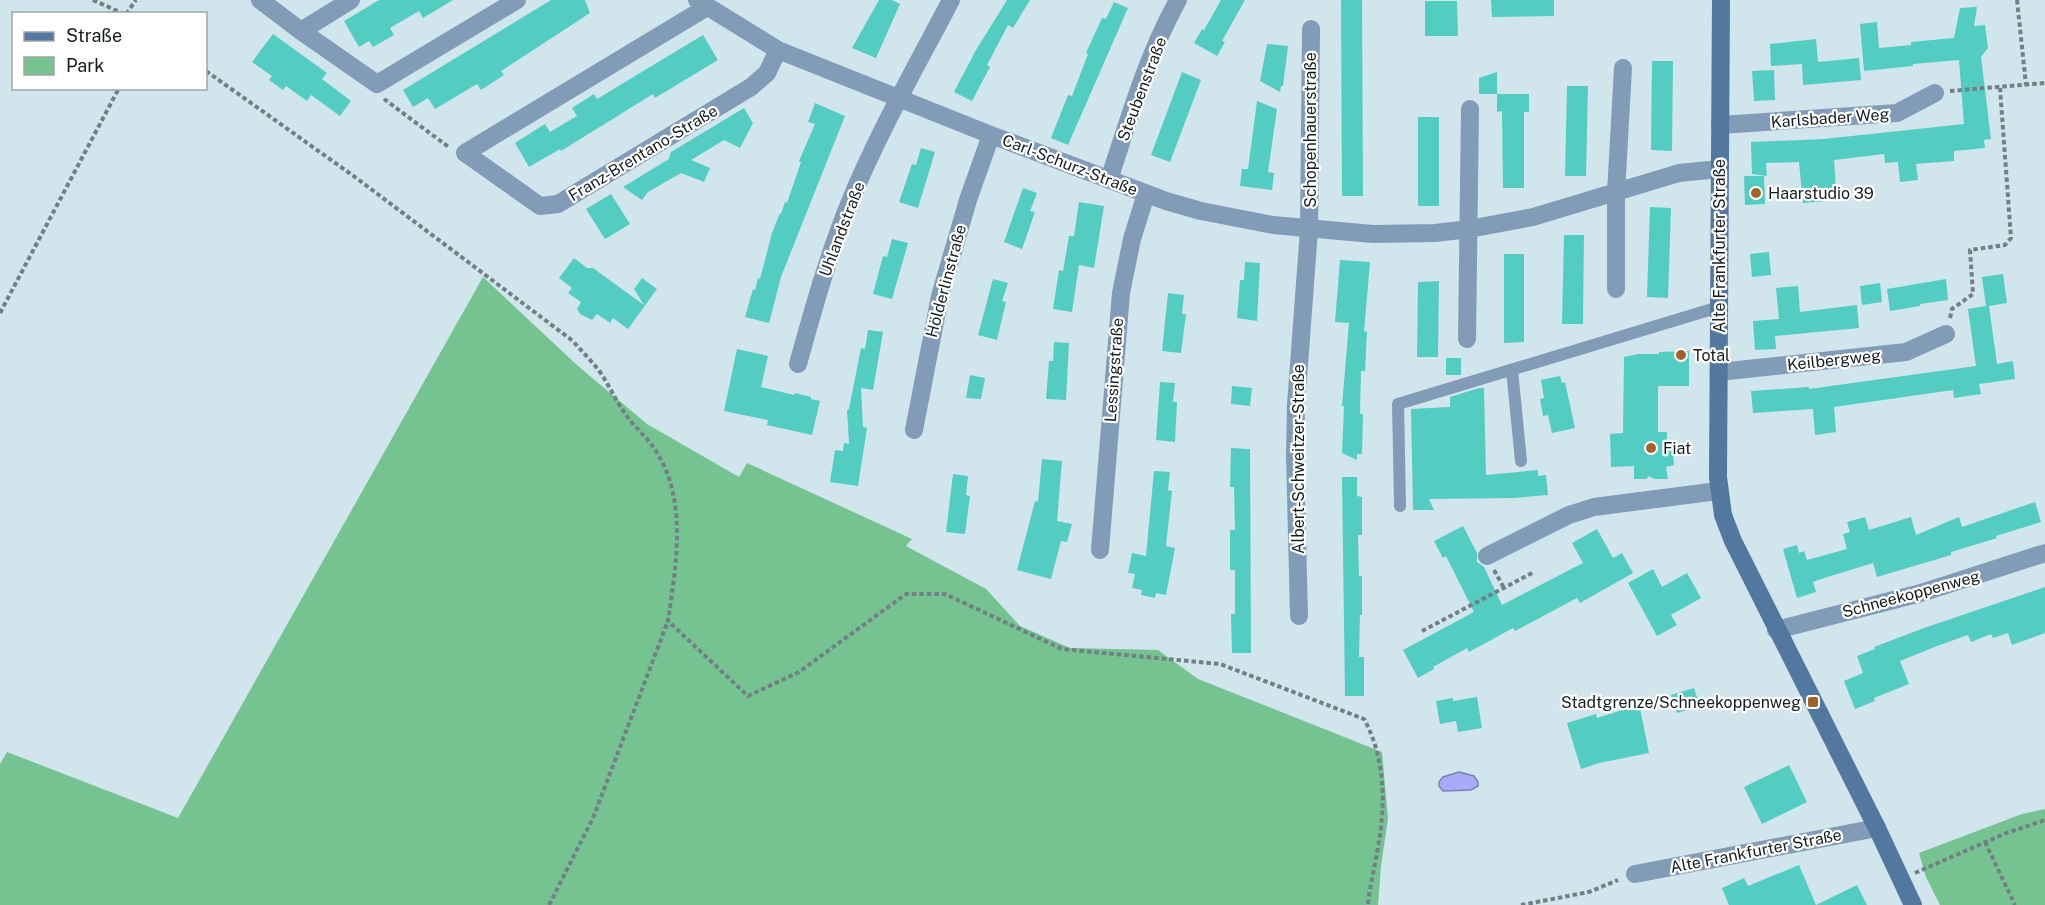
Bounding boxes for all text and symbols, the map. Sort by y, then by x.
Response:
legend [12,12,207,90]
text: Straße [66,25,122,46]
street label: Steubenstraße [1113,34,1171,144]
street label: Schopenhauerstraße [1301,52,1320,208]
text: Park [66,55,104,76]
street label: Franz-Brentano-Straße [565,101,721,205]
street label: Karlsbader Weg [1770,104,1890,132]
street label: Carl-Schurz-Straße [1000,130,1140,200]
street label: Alte Frankfurter Straße [1710,159,1729,333]
street label: Uhlandstraße [815,179,869,279]
place label: Haarstudio 39 [1768,184,1874,203]
marker: Haarstudio 39 [1749,186,1763,200]
street label: Hölderlinstraße [922,223,970,339]
street label: Lessingstraße [1101,317,1127,423]
place label: Total [1693,346,1730,365]
street label: Keilbergweg [1786,346,1882,374]
marker: Total [1674,348,1688,362]
street label: Albert-Schweitzer-Straße [1289,364,1308,554]
place label: Fiat [1663,439,1691,458]
marker: Fiat [1644,441,1658,455]
street label: Schneekoppenweg [1840,566,1982,622]
place label: Stadtgrenze/Schneekoppenweg [1561,693,1801,712]
marker: Stadtgrenze/Schneekoppenweg [1806,695,1820,709]
street label: Alte Frankfurter Straße [1669,825,1843,877]

